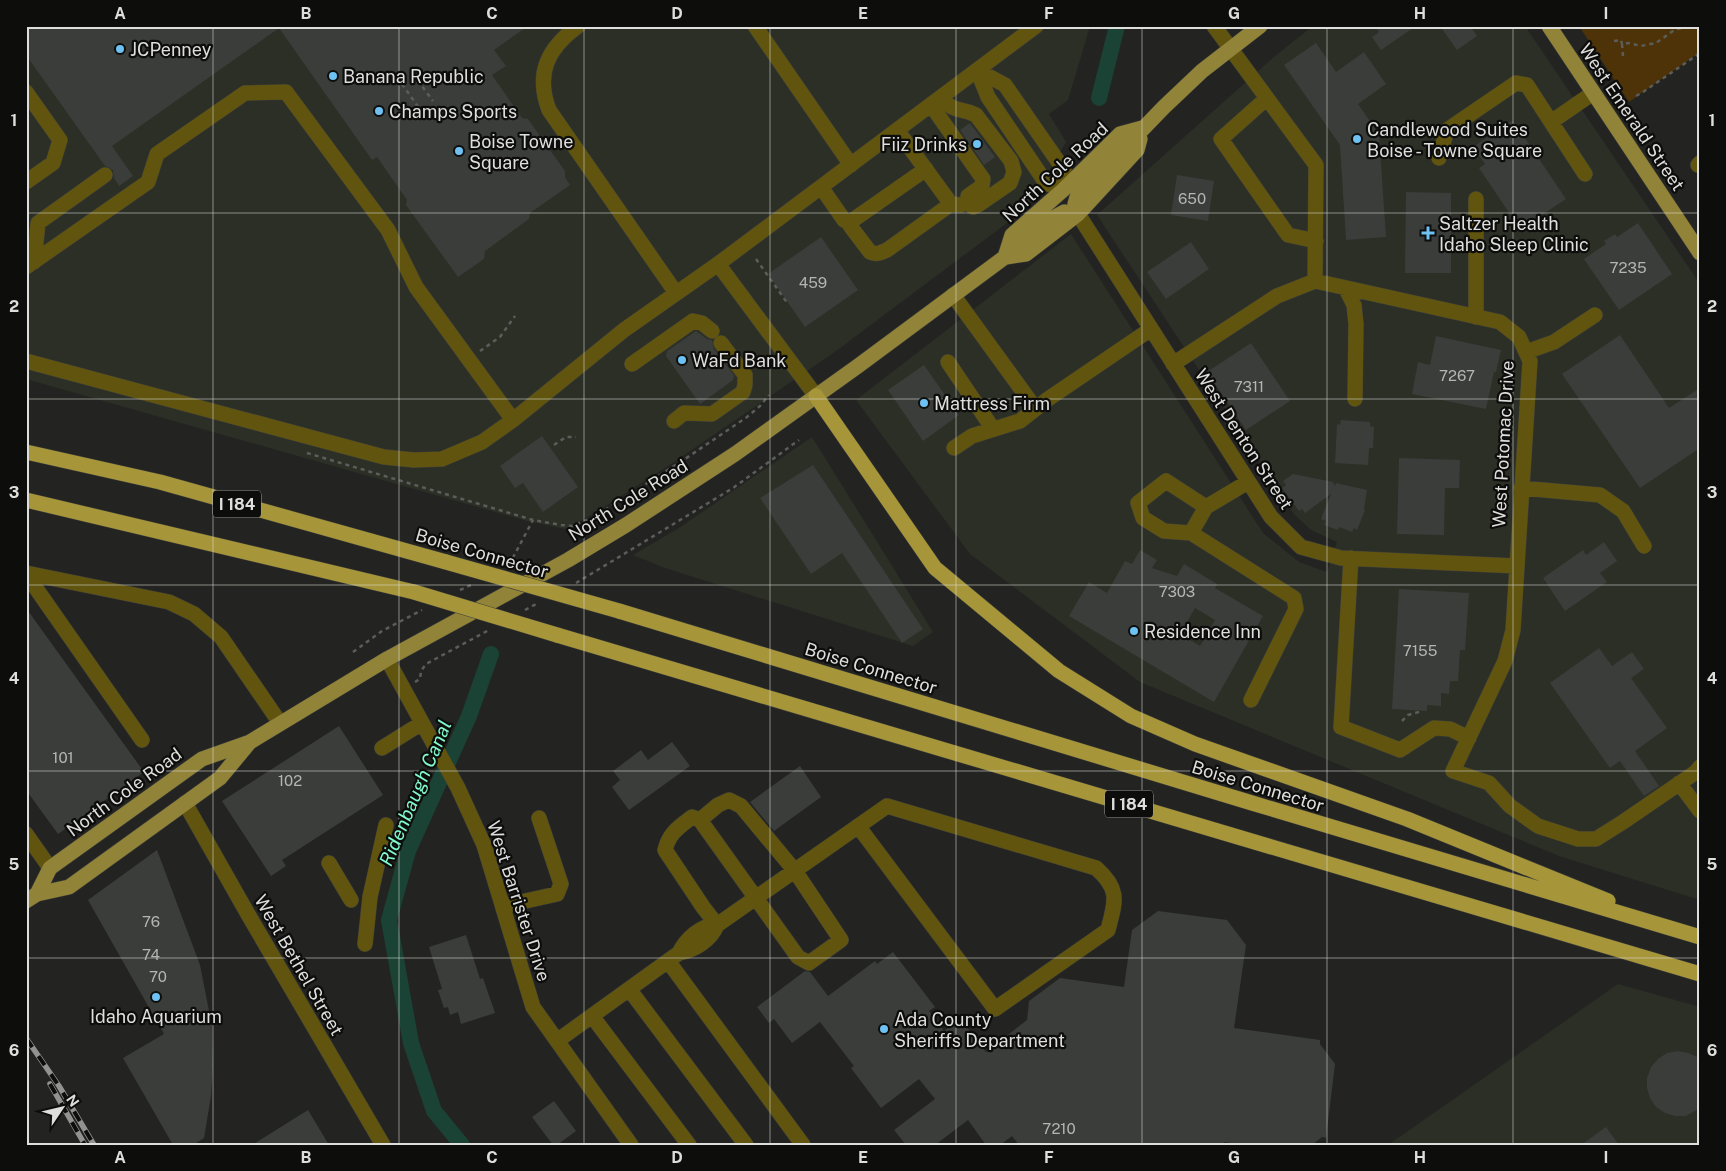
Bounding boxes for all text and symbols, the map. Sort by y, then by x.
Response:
text: A [114,4,126,23]
text: B [301,4,312,23]
text: C [486,4,498,23]
text: D [671,4,683,23]
text: E [858,4,868,23]
text: F [1044,4,1054,23]
text: G [1228,4,1240,23]
text: H [1414,4,1426,23]
text: I [1604,4,1608,23]
place label: JCPenney [130,39,212,60]
street label: West Emerald Street [1575,39,1689,195]
marker: JCPenney [114,43,126,55]
place label: Banana Republic [343,66,484,87]
marker: Banana Republic [327,70,339,82]
place label: Champs Sports [389,101,517,122]
marker: Champs Sports [373,105,385,117]
text: 1 [11,111,17,130]
text: 1 [1709,111,1715,130]
street label: North Cole Road [998,118,1112,226]
place label: Candlewood Suites Boise - Towne Square [1367,119,1542,161]
place label: Boise Towne Square [469,131,573,173]
marker: Candlewood Suites Boise - Towne Square [1351,133,1363,145]
place label: Fiiz Drinks [881,134,967,155]
marker: Fiiz Drinks [971,138,983,150]
marker: Boise Towne Square [453,145,465,157]
house number: 650 [1178,190,1206,207]
place label: Saltzer Health Idaho Sleep Clinic [1439,213,1589,255]
marker: Saltzer Health Idaho Sleep Clinic [1421,226,1435,240]
house number: 7235 [1609,259,1647,276]
house number: 459 [799,274,827,291]
text: 2 [9,297,19,316]
text: 2 [1707,297,1717,316]
place label: WaFd Bank [692,350,786,371]
marker: WaFd Bank [676,354,688,366]
street label: West Potomac Drive [1488,360,1518,528]
street label: West Denton Street [1191,365,1297,513]
house number: 7267 [1439,367,1475,384]
house number: 7311 [1234,378,1264,395]
place label: Mattress Firm [934,393,1050,414]
marker: Mattress Firm [918,397,930,409]
street label: North Cole Road [564,455,692,545]
text: 3 [9,483,19,502]
text: 3 [1707,483,1717,502]
road number: I 184 [213,490,261,518]
street label: Boise Connector [413,524,551,582]
house number: 7303 [1159,583,1195,600]
place label: Residence Inn [1144,621,1261,642]
marker: Residence Inn [1128,625,1140,637]
street label: Boise Connector [802,638,940,698]
house number: 7155 [1403,642,1437,659]
text: 4 [9,669,20,688]
text: 4 [1707,669,1718,688]
water label: Ridenbaugh Canal [374,717,456,869]
street label: North Cole Road [62,743,186,841]
house number: 101 [52,749,74,766]
street label: Boise Connector [1189,756,1327,816]
house number: 102 [278,772,302,789]
road number: I 184 [1105,791,1153,818]
street label: West Barrister Drive [483,818,555,984]
text: 5 [9,855,20,874]
text: 5 [1707,855,1718,874]
street label: West Bethel Street [250,891,348,1039]
house number: 76 [142,913,160,930]
house number: 74 [142,946,160,963]
house number: 70 [149,968,167,985]
marker: Idaho Aquarium [150,991,162,1003]
place label: Idaho Aquarium [90,1006,222,1027]
place label: Ada County Sheriffs Department [894,1009,1065,1051]
marker: Ada County Sheriffs Department [878,1023,890,1035]
text: 6 [9,1041,19,1060]
text: 6 [1707,1041,1717,1060]
north arrow [38,1084,88,1134]
text: N [63,1091,82,1110]
house number: 7210 [1042,1120,1076,1137]
text: A [114,1148,126,1167]
text: B [301,1148,312,1167]
text: C [486,1148,498,1167]
text: D [671,1148,683,1167]
text: E [858,1148,868,1167]
text: F [1044,1148,1054,1167]
text: G [1228,1148,1240,1167]
text: H [1414,1148,1426,1167]
text: I [1604,1148,1608,1167]

